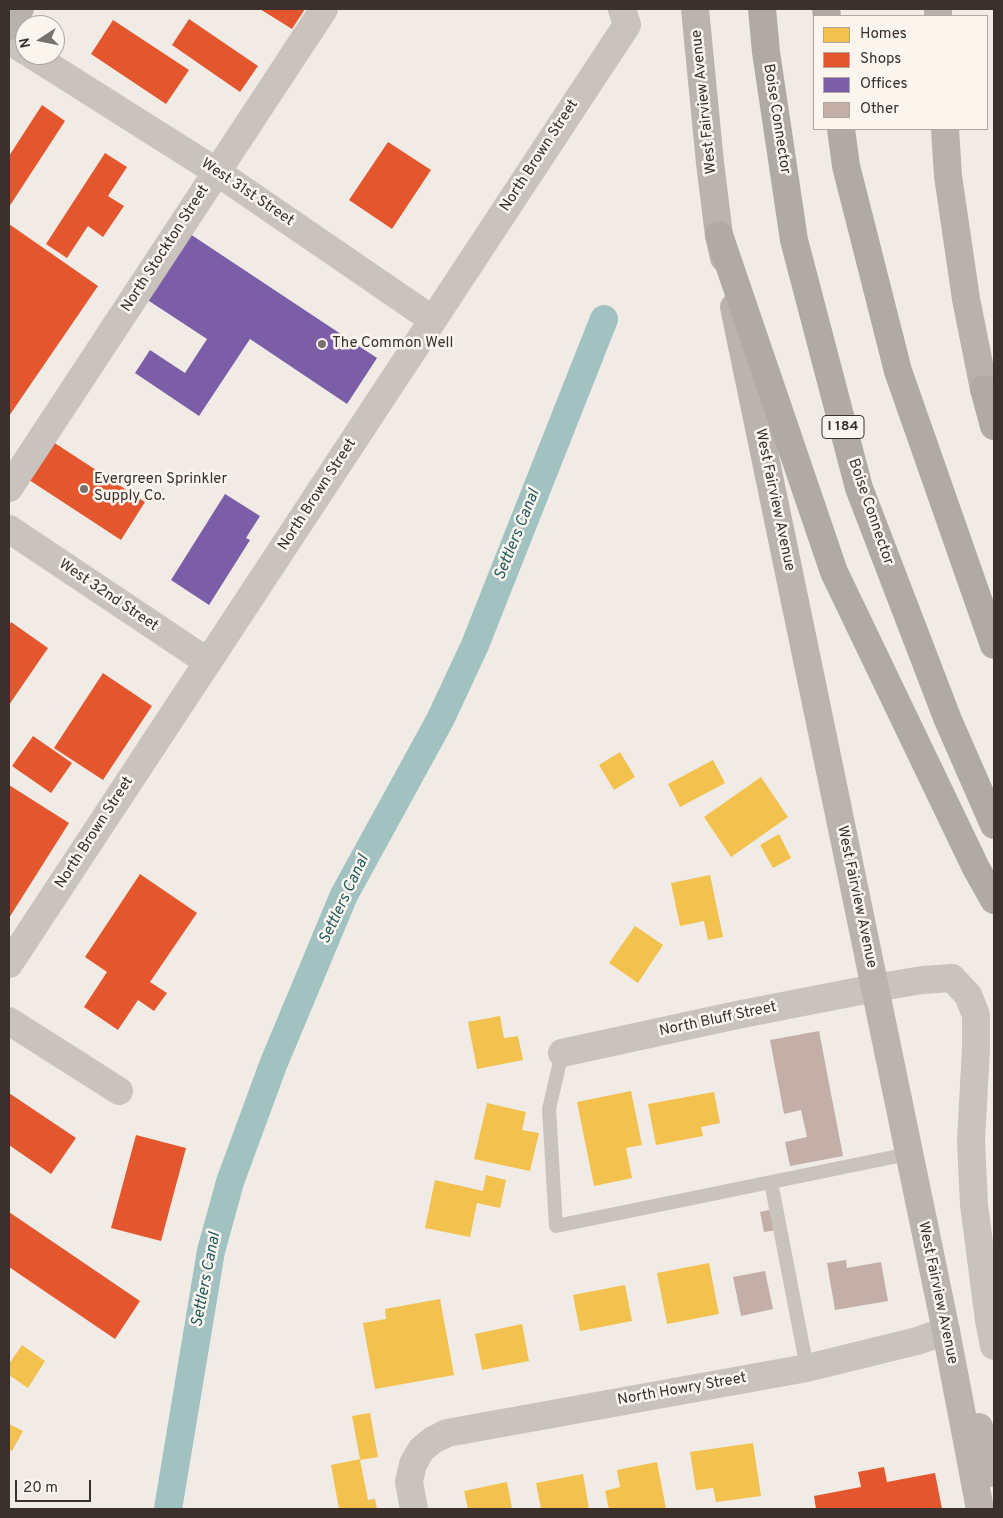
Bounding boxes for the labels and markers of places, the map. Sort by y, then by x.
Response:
place label: The Common Well [332,335,453,353]
marker: The Common Well [316,338,328,350]
place label: Evergreen Sprinkler Supply Co. [94,471,227,506]
marker: Evergreen Sprinkler Supply Co. [78,483,90,495]

